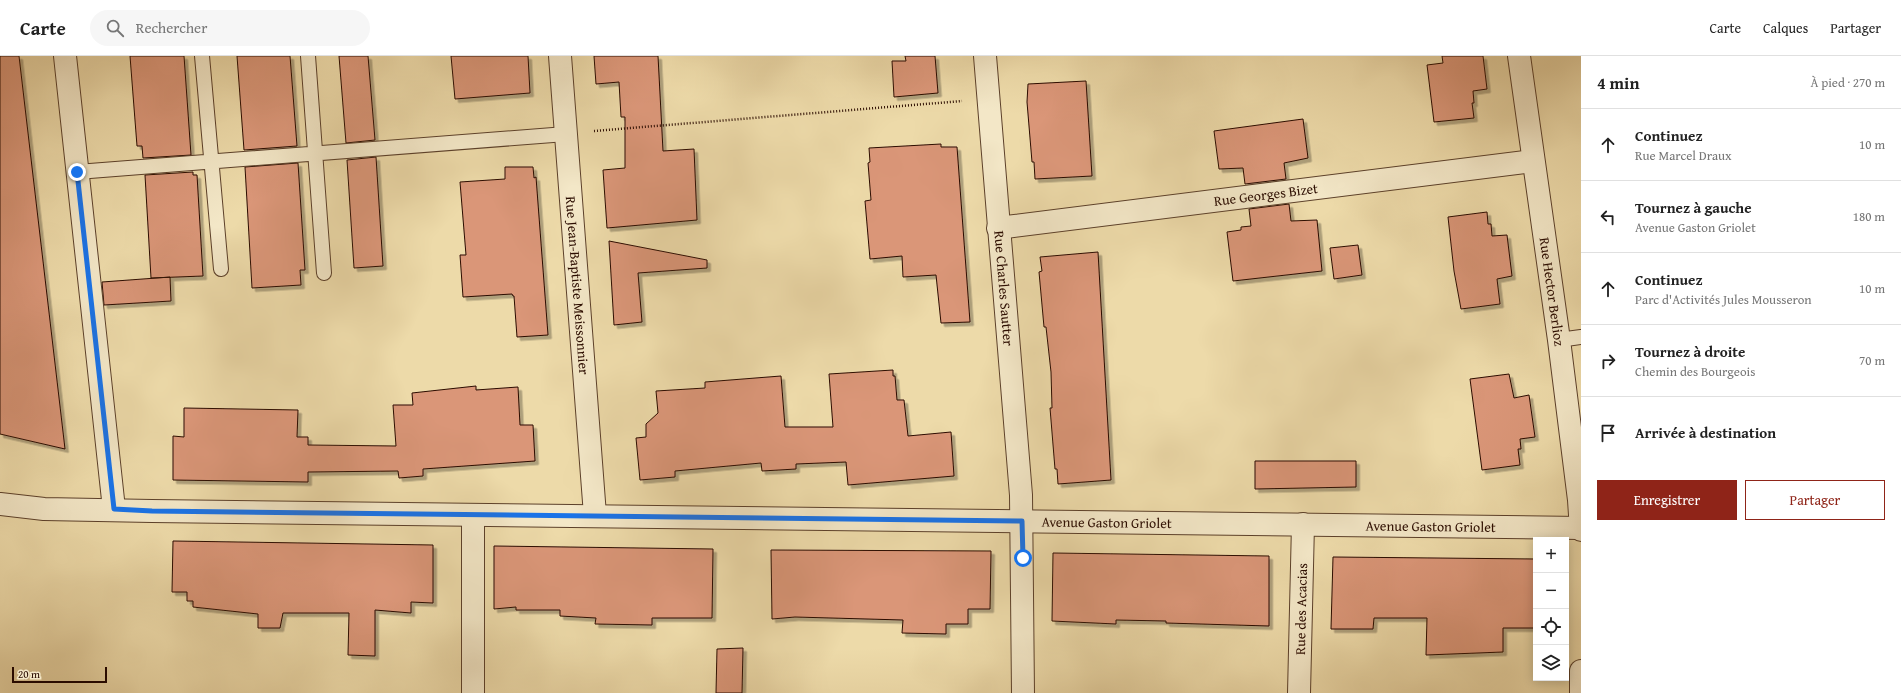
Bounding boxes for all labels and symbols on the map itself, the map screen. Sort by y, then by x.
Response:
route end [68,163,86,181]
street label: Rue Georges Bizet [1213,178,1319,211]
street label: Rue Jean-Baptiste Meissonnier [561,195,594,376]
street label: Rue Charles Sautter [989,230,1019,347]
street label: Rue Hector Berlioz [1535,236,1570,347]
street label: Avenue Gaston Griolet [1041,512,1172,533]
street label: Avenue Gaston Griolet [1365,515,1496,537]
route start [1014,549,1032,567]
street label: Rue des Acacias [1290,563,1312,655]
scale bar [12,665,107,684]

